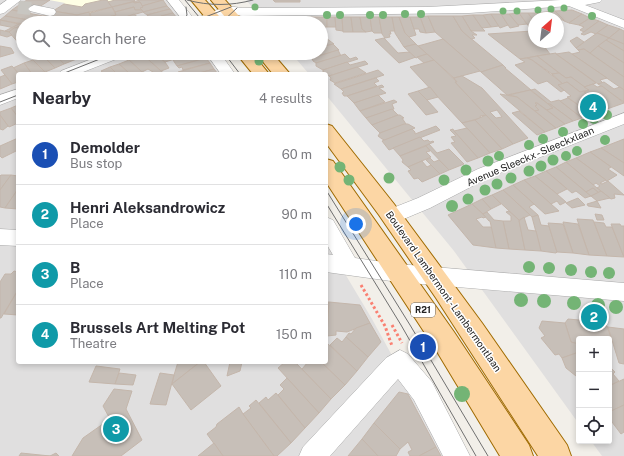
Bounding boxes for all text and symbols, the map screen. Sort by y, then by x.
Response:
north arrow [528,12,564,48]
search box [16,16,328,60]
icon: search [30,27,52,49]
text: Search here [62,30,146,47]
text: Nearby [32,88,91,108]
text: 4 results [259,91,312,106]
pin: 4 [580,92,606,122]
street label: Avenue Sleeckx - Sleeckxlaan [464,124,596,188]
text: Demolder [70,139,140,156]
text: 1 [42,147,48,162]
text: 60 m [282,147,312,162]
text: Bus stop [70,156,122,171]
text: Henri Aleksandrowicz [70,199,225,216]
text: 2 [41,207,49,222]
text: 90 m [282,207,312,222]
street label: Boulevard Lambermont - Lambermontlaan [384,208,504,374]
your location [346,214,366,234]
text: Place [70,216,104,231]
text: B [70,259,80,276]
text: 3 [41,267,49,282]
text: 110 m [279,267,312,282]
text: Place [70,276,104,291]
pin: 2 [581,302,607,332]
road number: R21 [411,303,435,317]
text: Brussels Art Melting Pot [70,319,245,336]
text: 4 [41,327,49,342]
text: 150 m [276,327,312,342]
pin: 1 [410,332,436,362]
text: Theatre [70,336,117,351]
map controls [576,336,612,444]
button: + [576,336,612,372]
button: − [576,372,612,408]
button: locate [576,408,612,444]
pin: 3 [103,414,129,444]

